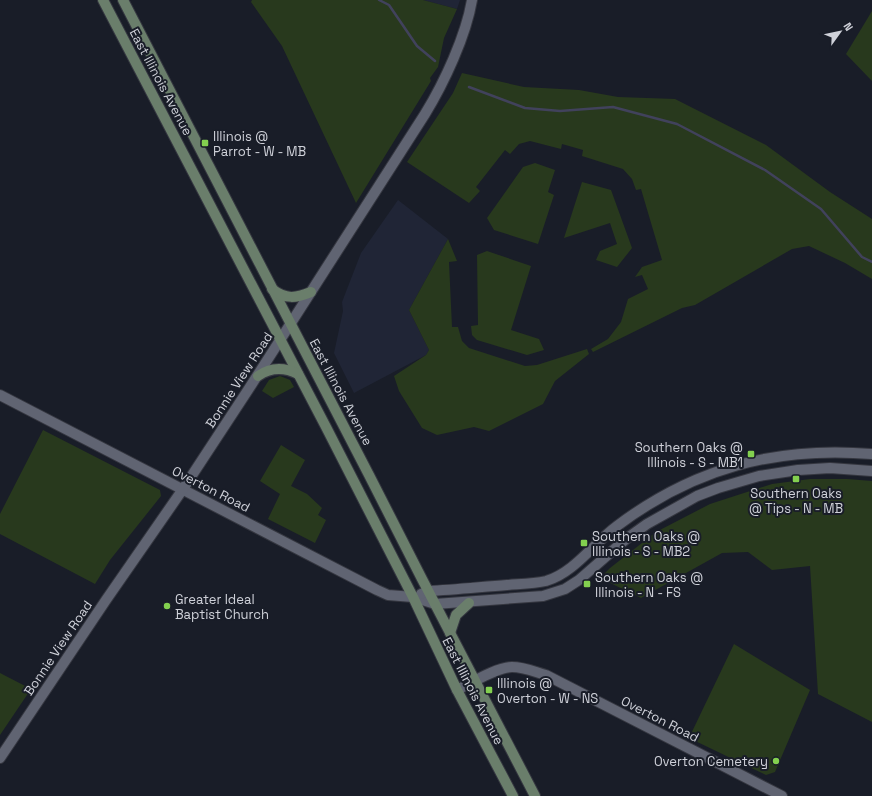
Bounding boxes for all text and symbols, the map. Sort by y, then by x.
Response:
north arrow [820,12,860,52]
text: N [841,20,856,33]
street label: East Illinois Avenue [126,26,196,138]
place label: Illinois @ Parrot - W - MB [213,128,306,160]
marker: Illinois @ Parrot - W - MB [200,138,210,148]
street label: Bonnie View Road [202,329,276,431]
street label: East Illinois Avenue [306,336,376,448]
place label: Southern Oaks @ Illinois - S - MB1 [635,439,743,471]
marker: Southern Oaks @ Illinois - S - MB1 [746,449,756,459]
street label: Overton Road [169,462,253,516]
marker: Southern Oaks @ Tips - N - MB [791,474,801,484]
place label: Southern Oaks @ Tips - N - MB [749,485,843,517]
place label: Southern Oaks @ Illinois - S - MB2 [592,528,700,560]
marker: Southern Oaks @ Illinois - S - MB2 [579,538,589,548]
place label: Southern Oaks @ Illinois - N - FS [595,569,703,601]
marker: Southern Oaks @ Illinois - N - FS [582,579,592,589]
place label: Greater Ideal Baptist Church [175,591,269,623]
street label: Bonnie View Road [20,597,96,699]
marker: Greater Ideal Baptist Church [162,601,172,611]
street label: East Illinois Avenue [438,634,508,748]
place label: Illinois @ Overton - W - NS [497,675,598,707]
marker: Illinois @ Overton - W - NS [484,685,494,695]
street label: Overton Road [618,692,702,746]
place label: Overton Cemetery [654,753,768,770]
marker: Overton Cemetery [771,756,781,766]

